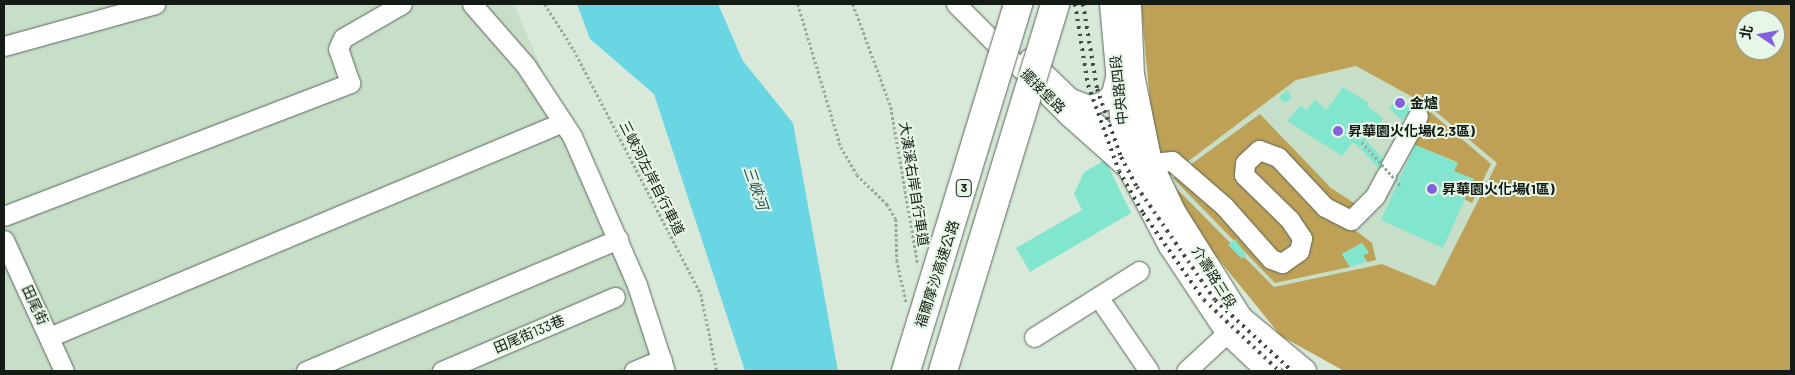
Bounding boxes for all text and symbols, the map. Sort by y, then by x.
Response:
north arrow [1735,10,1785,60]
text: 北 [1736,23,1756,41]
street label: 中央路四段 [1107,54,1131,126]
street label: 擺接堡路 [1017,65,1069,117]
place label: 金爐 [1410,95,1438,111]
marker: 金爐 [1394,97,1406,109]
street label: 三峽河左岸自行車道 [616,118,688,238]
street label: 大漢溪右岸自行車道 [896,120,932,248]
place label: 昇華園火化場(2,3區) [1348,123,1475,139]
marker: 昇華園火化場(2,3區) [1332,125,1344,137]
water label: 三峽河 [740,164,772,212]
road number: 3 [955,178,973,198]
place label: 昇華園火化場(1區) [1442,181,1555,197]
marker: 昇華園火化場(1區) [1426,183,1438,195]
street label: 福爾摩沙高速公路 [912,218,962,330]
street label: 介壽路三段 [1188,243,1240,311]
street label: 田尾街 [19,282,51,328]
street label: 田尾街133巷 [491,312,567,356]

